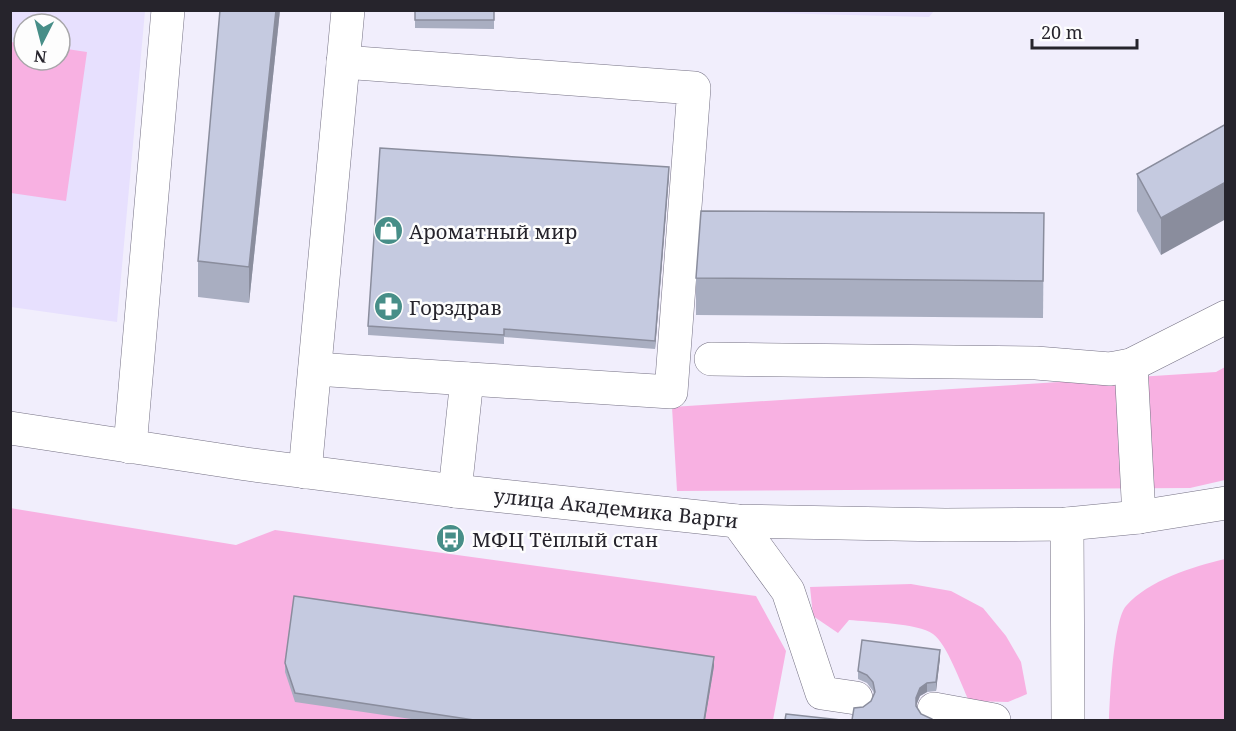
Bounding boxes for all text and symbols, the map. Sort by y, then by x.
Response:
north arrow [12,12,72,72]
scale bar [1032,12,1137,50]
text: 20 m [1041,20,1083,44]
text: N [33,45,48,69]
shop icon: Ароматный мир [372,215,404,247]
place label: Ароматный мир [409,218,577,245]
pharmacy icon: Горздрав [372,291,404,323]
place label: Горздрав [409,294,502,321]
street label: улица Академика Варги [492,482,740,534]
bus stop icon: МФЦ Тёплый стан [435,523,467,555]
place label: МФЦ Тёплый стан [472,526,658,553]

